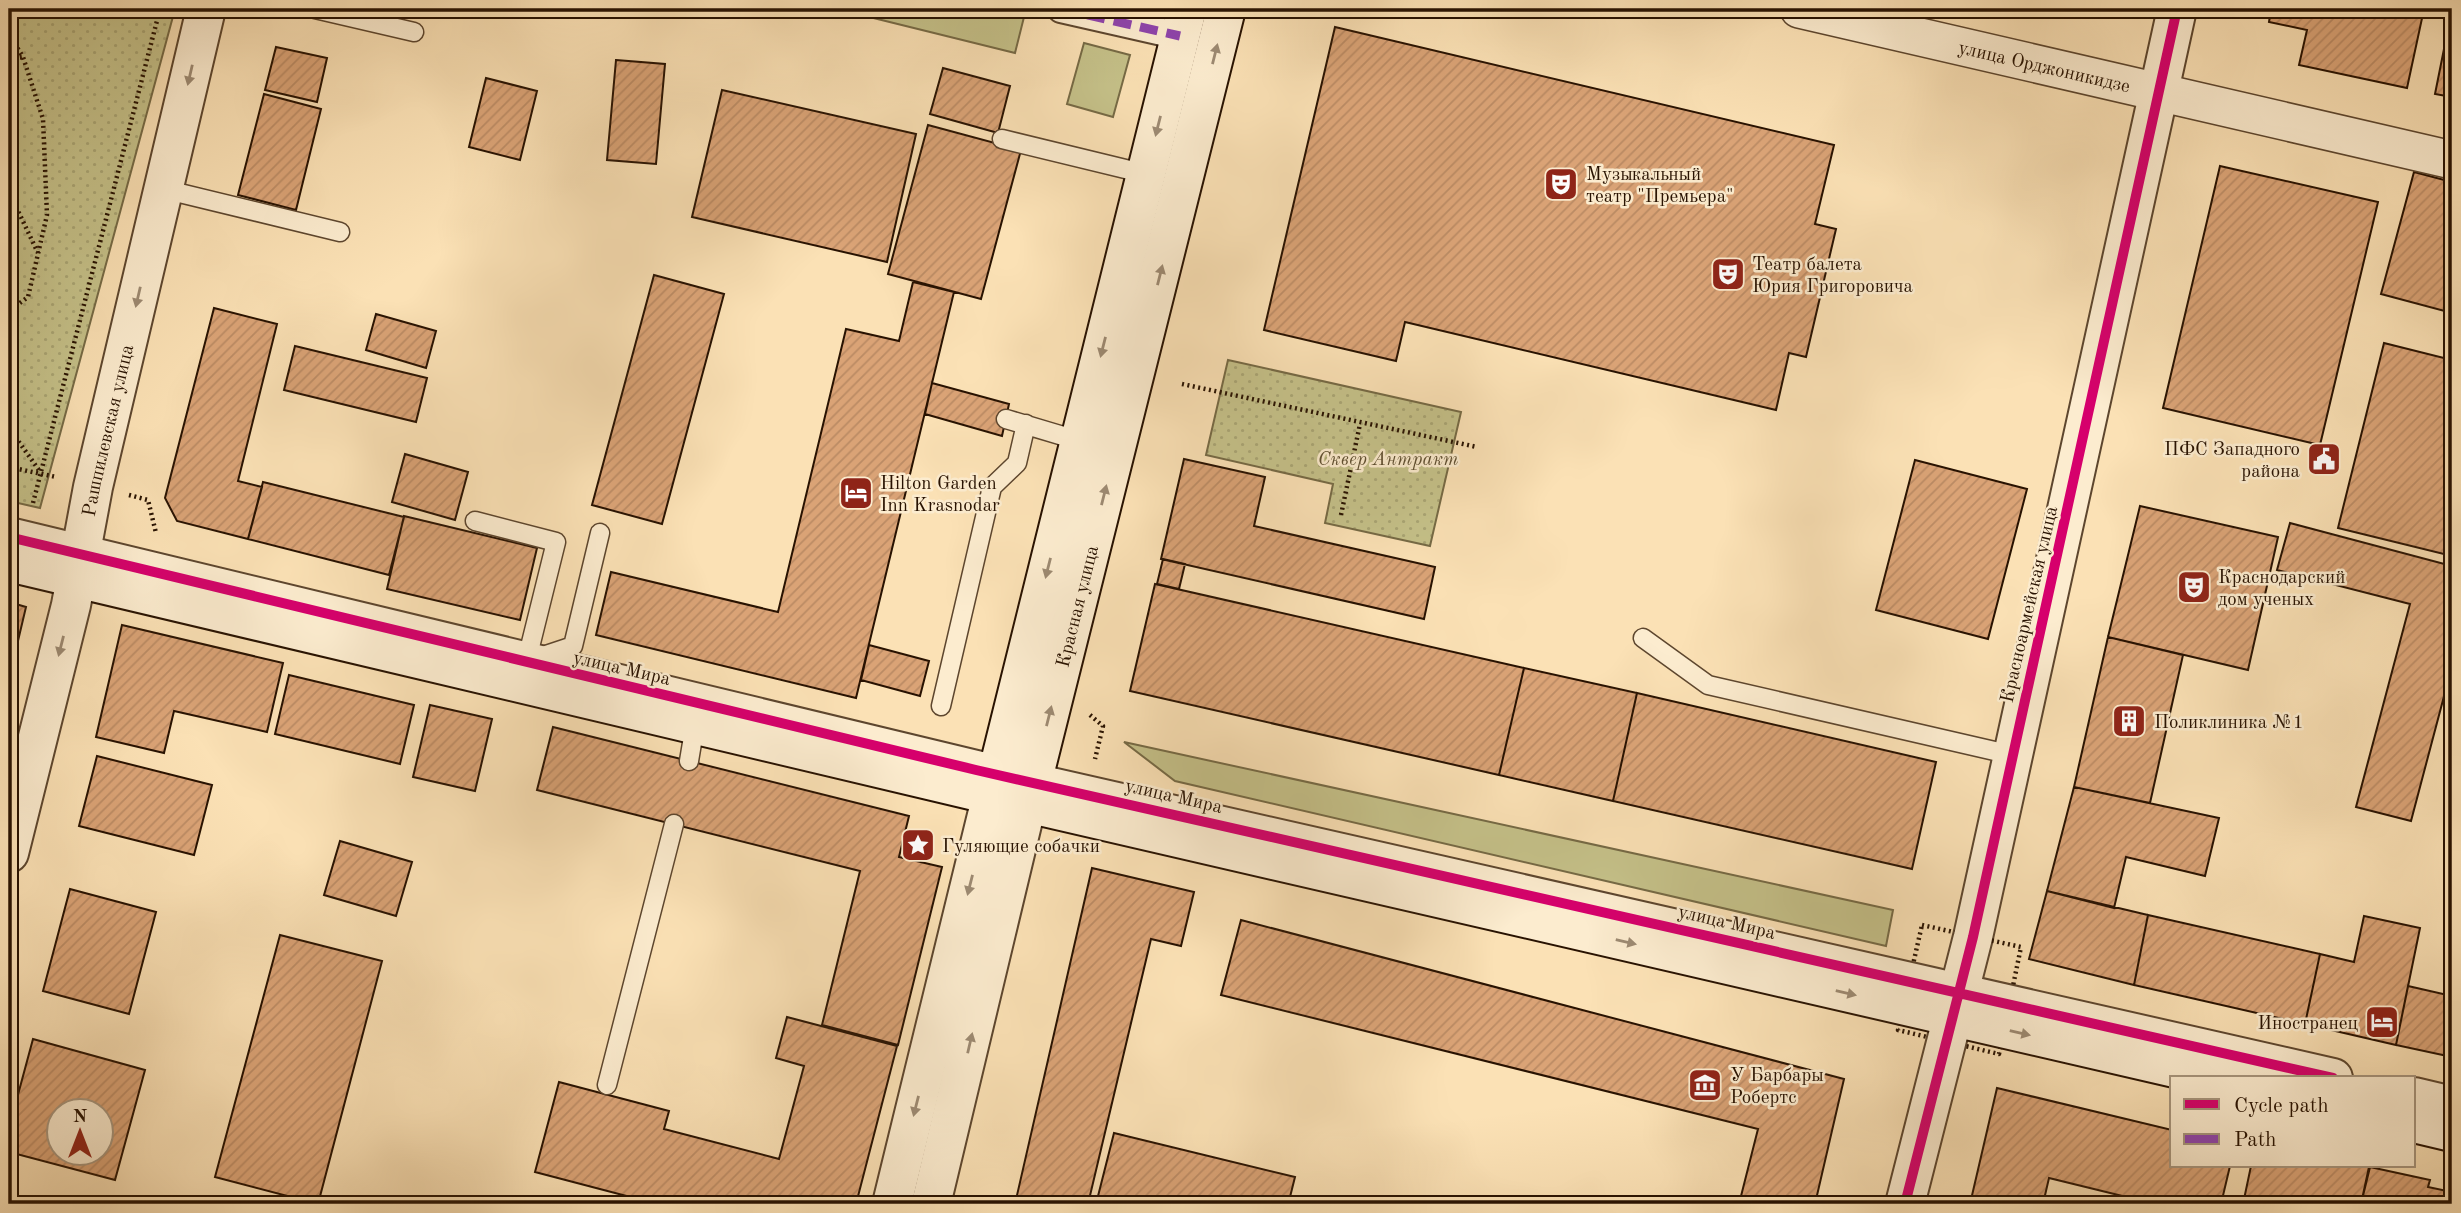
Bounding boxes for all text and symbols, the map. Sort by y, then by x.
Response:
street label: улица Орджоникидзе [1956,39,2132,97]
one-way arrow [1210,43,1221,65]
one-way arrow [184,64,195,86]
one-way arrow [1152,115,1163,137]
theatre icon: Музыкальный театр "Премьера" [1542,165,1580,203]
place label: Музыкальный театр "Премьера" [1586,166,1734,207]
theatre icon: Театр балета Юрия Григоровича [1709,255,1747,293]
place label: Театр балета Юрия Григоровича [1752,256,1914,297]
one-way arrow [1155,263,1166,285]
one-way arrow [132,286,143,308]
one-way arrow [1097,336,1108,358]
street label: Рашпилевская улица [81,342,138,518]
public building icon: ПФС Западного района [2305,440,2343,478]
place label: ПФС Западного района [2164,441,2301,482]
park label: Сквер Антракт [1318,451,1458,470]
hotel icon: Hilton Garden Inn Krasnodar [837,474,875,512]
place label: Hilton Garden Inn Krasnodar [880,475,1000,516]
one-way arrow [1099,484,1110,506]
street label: Красноармейская улица [1999,504,2062,705]
street label: Красная улица [1054,543,1103,670]
one-way arrow [1042,557,1053,579]
theatre icon: Краснодарский дом ученых [2175,568,2213,606]
place label: Краснодарский дом ученых [2218,569,2345,610]
one-way arrow [55,635,66,657]
street label: улица Мира [571,649,673,690]
building icon: Поликлиника №1 [2110,702,2148,740]
one-way arrow [1044,705,1055,727]
place label: Поликлиника №1 [2154,714,2304,733]
street label: улица Мира [1123,777,1225,818]
place icon: Гуляющие собачки [899,826,937,864]
place label: Гуляющие собачки [942,838,1100,857]
one-way arrow [964,874,975,896]
street label: улица Мира [1676,903,1778,944]
one-way arrow [1615,936,1637,947]
one-way arrow [1836,988,1858,999]
hotel icon: Иностранец [2363,1003,2401,1041]
place label: Иностранец [2257,1015,2359,1034]
one-way arrow [2009,1028,2031,1039]
one-way arrow [964,1031,975,1053]
museum icon: У Барбары Робертс [1686,1066,1724,1104]
place label: У Барбары Робертс [1730,1067,1824,1108]
legend [2170,1076,2416,1168]
one-way arrow [910,1095,921,1117]
text: Cycle path [2234,1096,2329,1117]
north arrow [46,1098,116,1168]
text: N [73,1108,88,1127]
text: Path [2234,1130,2277,1151]

